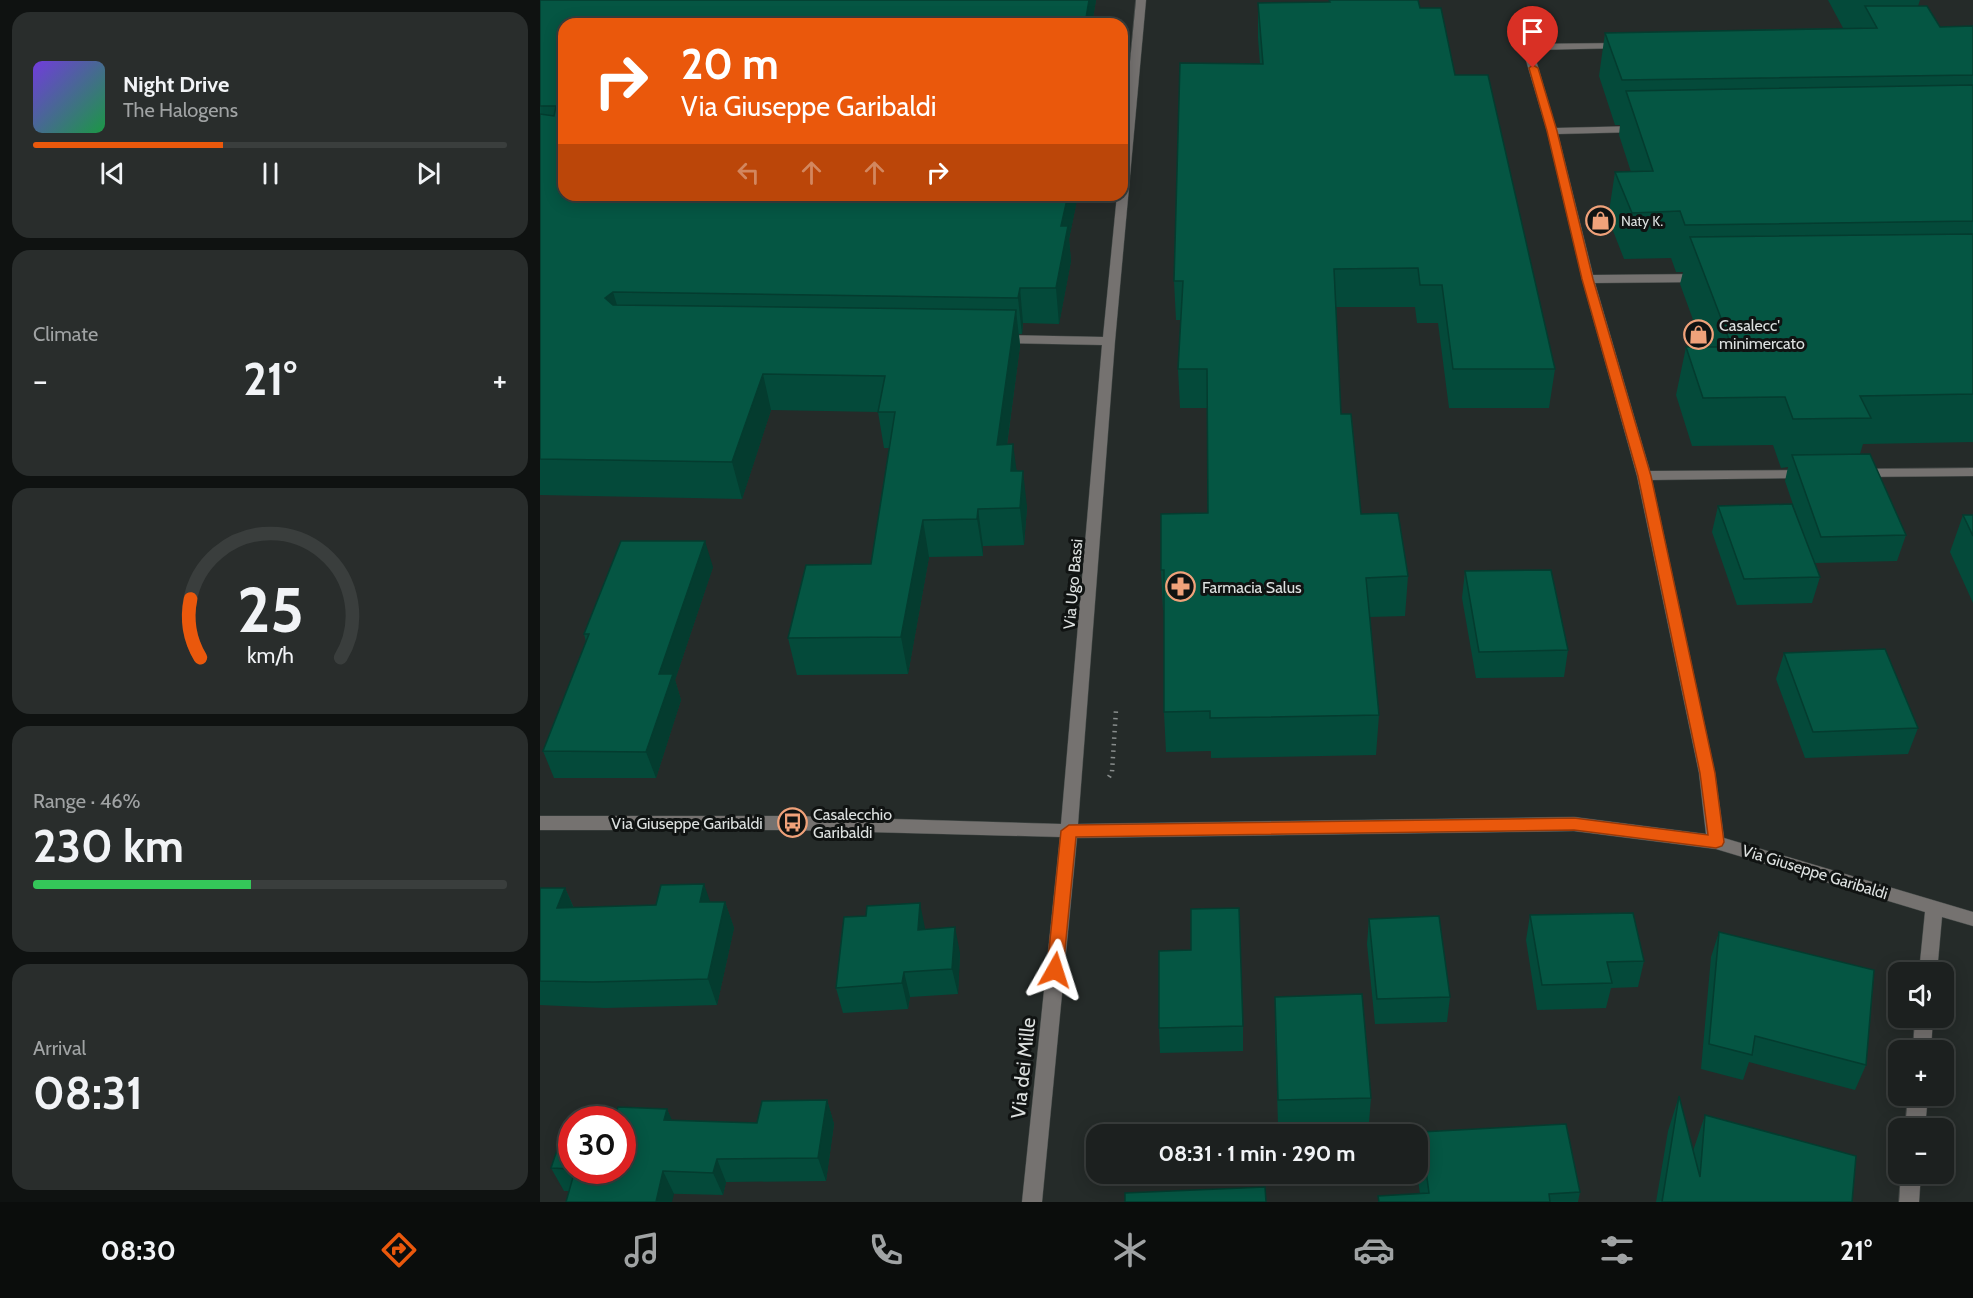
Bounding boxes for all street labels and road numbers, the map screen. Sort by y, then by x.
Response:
street label: Via Ugo Bassi [1060,538,1086,630]
street label: Via Giuseppe Garibaldi [611,814,763,833]
street label: Via Giuseppe Garibaldi [1740,841,1890,903]
street label: Via dei Mille [1006,1016,1040,1120]

